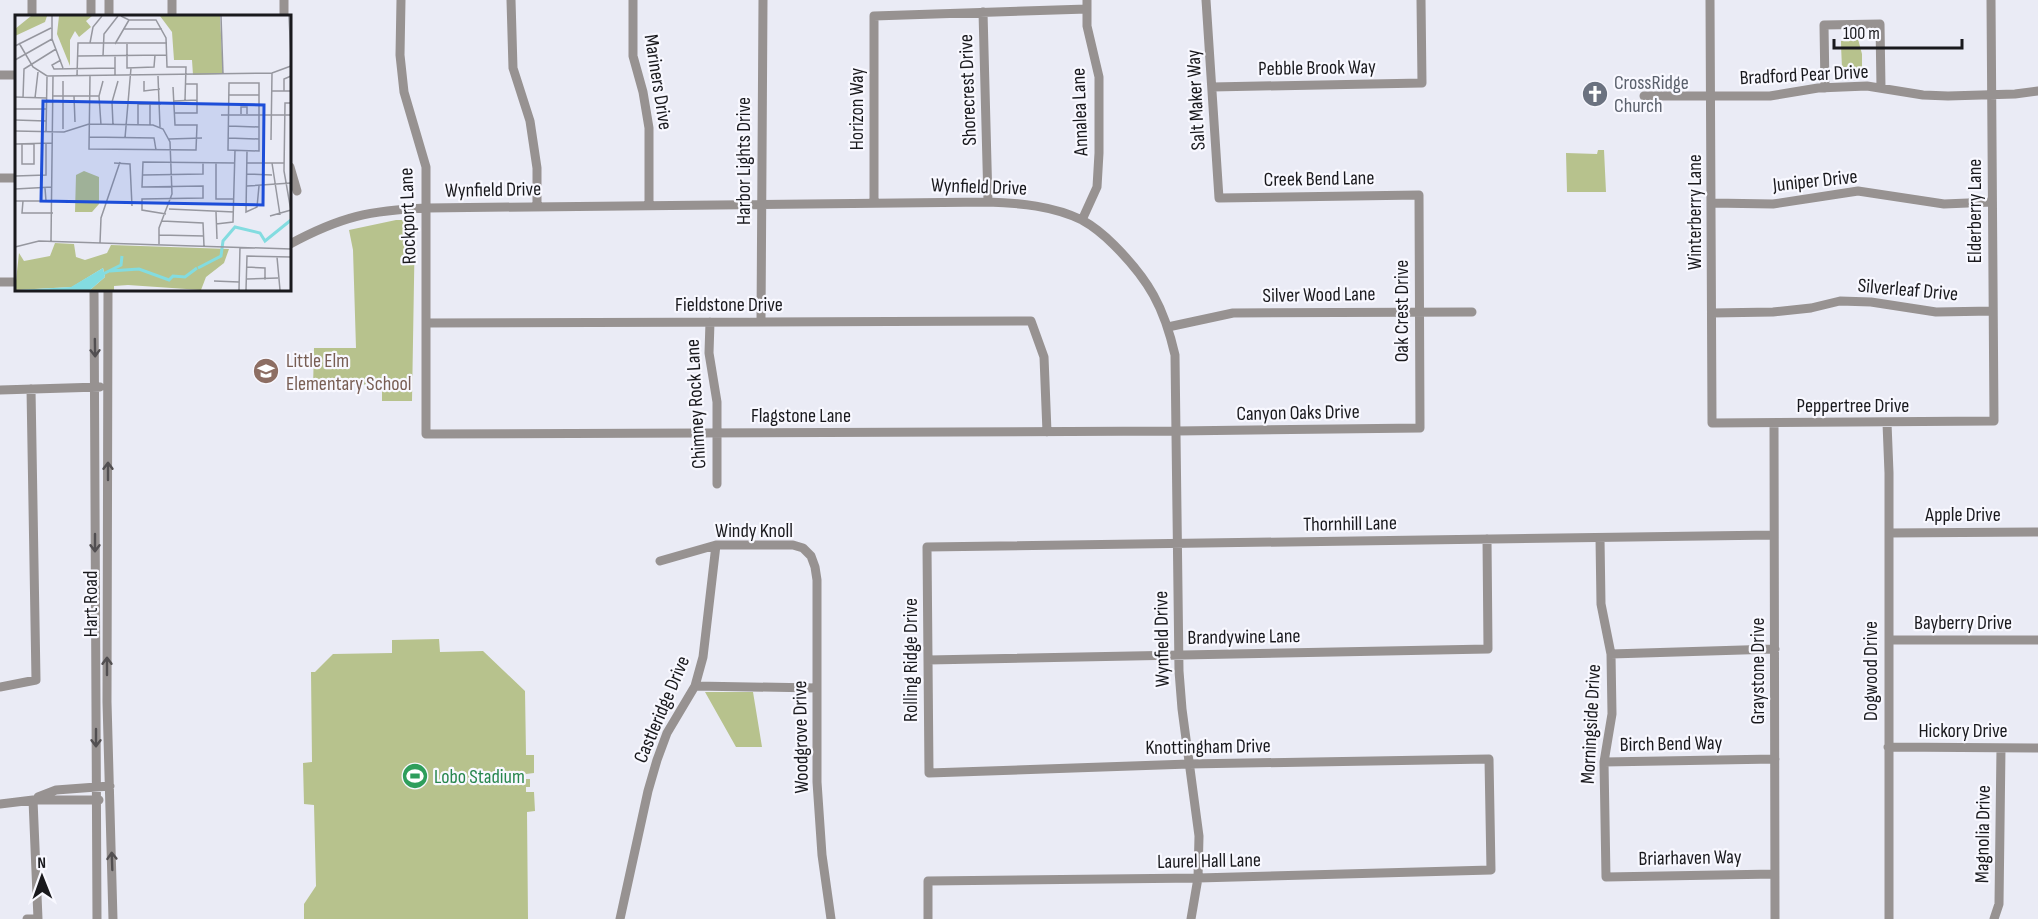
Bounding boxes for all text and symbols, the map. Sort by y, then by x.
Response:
scale bar [1834,12,1962,50]
inset map [15,15,291,291]
text: 100 m [1843,23,1880,44]
street label: Mariners Drive [639,33,677,132]
street label: Shorecrest Drive [954,34,982,146]
street label: Salt Maker Way [1181,49,1211,151]
street label: Pebble Brook Way [1258,55,1376,81]
street label: Bradford Pear Drive [1739,60,1869,90]
street label: Horizon Way [845,67,869,150]
street label: Annalea Lane [1066,68,1094,157]
place label: CrossRidge Church [1614,71,1689,118]
church icon: CrossRidge Church [1580,79,1610,109]
street label: Harbor Lights Drive [732,97,756,225]
street label: Winterberry Lane [1683,154,1707,270]
street label: Elderberry Lane [1963,159,1987,263]
street label: Juniper Drive [1771,165,1859,197]
street label: Creek Bend Lane [1263,166,1375,192]
street label: Rockport Lane [394,167,422,265]
street label: Wynfield Drive [931,173,1027,201]
street label: Wynfield Drive [445,177,541,203]
street label: Oak Crest Drive [1390,260,1414,362]
street label: Silverleaf Drive [1857,274,1959,306]
street label: Silver Wood Lane [1262,282,1376,308]
street label: Fieldstone Drive [675,293,783,317]
one-way arrow [89,337,101,357]
street label: Chimney Rock Lane [681,338,711,469]
place label: Little Elm Elementary School [286,349,412,396]
school or university icon: Little Elm Elementary School [251,356,281,386]
street label: Peppertree Drive [1797,394,1909,418]
street label: Canyon Oaks Drive [1236,400,1360,426]
street label: Flagstone Lane [751,404,851,428]
one-way arrow [102,461,114,481]
street label: Apple Drive [1924,503,2001,527]
street label: Thornhill Lane [1303,511,1397,537]
street label: Windy Knoll [715,519,793,543]
one-way arrow [90,532,101,552]
street label: Hart Road [79,571,103,637]
street label: Wynfield Drive [1149,591,1175,687]
street label: Rolling Ridge Drive [899,598,923,722]
street label: Bayberry Drive [1914,611,2012,635]
street label: Graystone Drive [1746,618,1770,724]
street label: Dogwood Drive [1859,621,1883,721]
street label: Brandywine Lane [1187,624,1301,650]
street label: Castleridge Drive [629,652,695,767]
one-way arrow [101,656,113,676]
street label: Morningside Drive [1576,663,1606,785]
street label: Woodgrove Drive [788,680,814,794]
street label: Hickory Drive [1918,719,2008,743]
one-way arrow [90,727,102,747]
street label: Birch Bend Way [1620,731,1723,757]
street label: Knottingham Drive [1145,734,1271,760]
sports icon: Lobo Stadium [400,761,430,791]
place label: Lobo Stadium [434,765,525,789]
street label: Magnolia Drive [1970,785,1996,883]
street label: Briarhaven Way [1638,845,1742,871]
north arrow [12,847,72,907]
street label: Laurel Hall Lane [1157,848,1261,874]
one-way arrow [106,851,118,871]
text: N [37,854,46,873]

